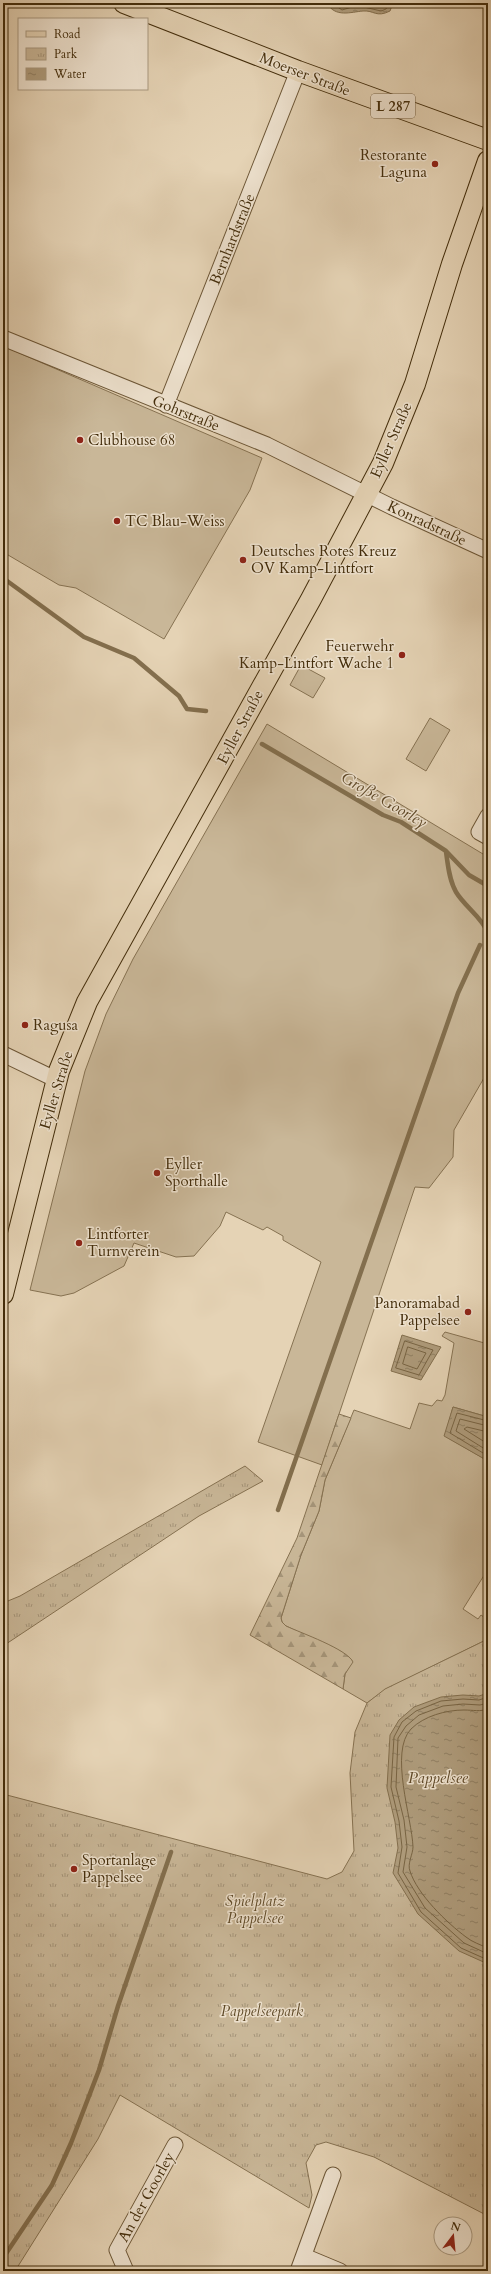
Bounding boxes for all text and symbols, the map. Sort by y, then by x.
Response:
legend [18,18,148,90]
text: Road [54,26,81,42]
text: Park [54,46,78,62]
street label: Moerser Straße [257,47,353,101]
text: Water [53,66,87,82]
road number: L 287 [371,94,415,118]
place label: Restorante Laguna [360,145,428,182]
marker: Restorante Laguna [430,159,440,169]
street label: Bernhardstraße [205,190,259,288]
street label: Gohrstraße [149,390,223,436]
street label: Eyller Straße [365,399,417,481]
place label: Clubhouse 68 [88,430,175,450]
marker: Clubhouse 68 [75,435,85,445]
street label: Konradstraße [384,496,470,550]
place label: TC Blau-Weiss [125,511,225,531]
marker: TC Blau-Weiss [112,516,122,526]
place label: Deutsches Rotes Kreuz OV Kamp-Lintfort [251,541,397,578]
marker: Deutsches Rotes Kreuz OV Kamp-Lintfort [238,555,248,565]
place label: Feuerwehr Kamp-Lintfort Wache 1 [239,636,395,673]
marker: Feuerwehr Kamp-Lintfort Wache 1 [397,650,407,660]
street label: Eyller Straße [212,686,268,767]
water label: Große Goorley [337,767,431,834]
place label: Ragusa [33,1015,79,1035]
marker: Ragusa [20,1020,30,1030]
street label: Eyller Straße [35,1048,77,1132]
place label: Eyller Sporthalle [165,1154,228,1191]
marker: Eyller Sporthalle [152,1168,162,1178]
place label: Lintforter Turnverein [87,1224,160,1261]
marker: Lintforter Turnverein [74,1238,84,1248]
place label: Panoramabad Pappelsee [374,1293,460,1330]
marker: Panoramabad Pappelsee [463,1307,473,1317]
water label: Pappelsee [408,1767,469,1789]
place label: Sportanlage Pappelsee [82,1850,157,1887]
marker: Sportanlage Pappelsee [69,1864,79,1874]
park label: Spielplatz Pappelsee [225,1891,286,1928]
park label: Pappelseepark [221,2001,304,2021]
street label: An der Goorley [113,2149,179,2245]
north arrow [433,2216,473,2256]
text: N [449,2218,463,2236]

